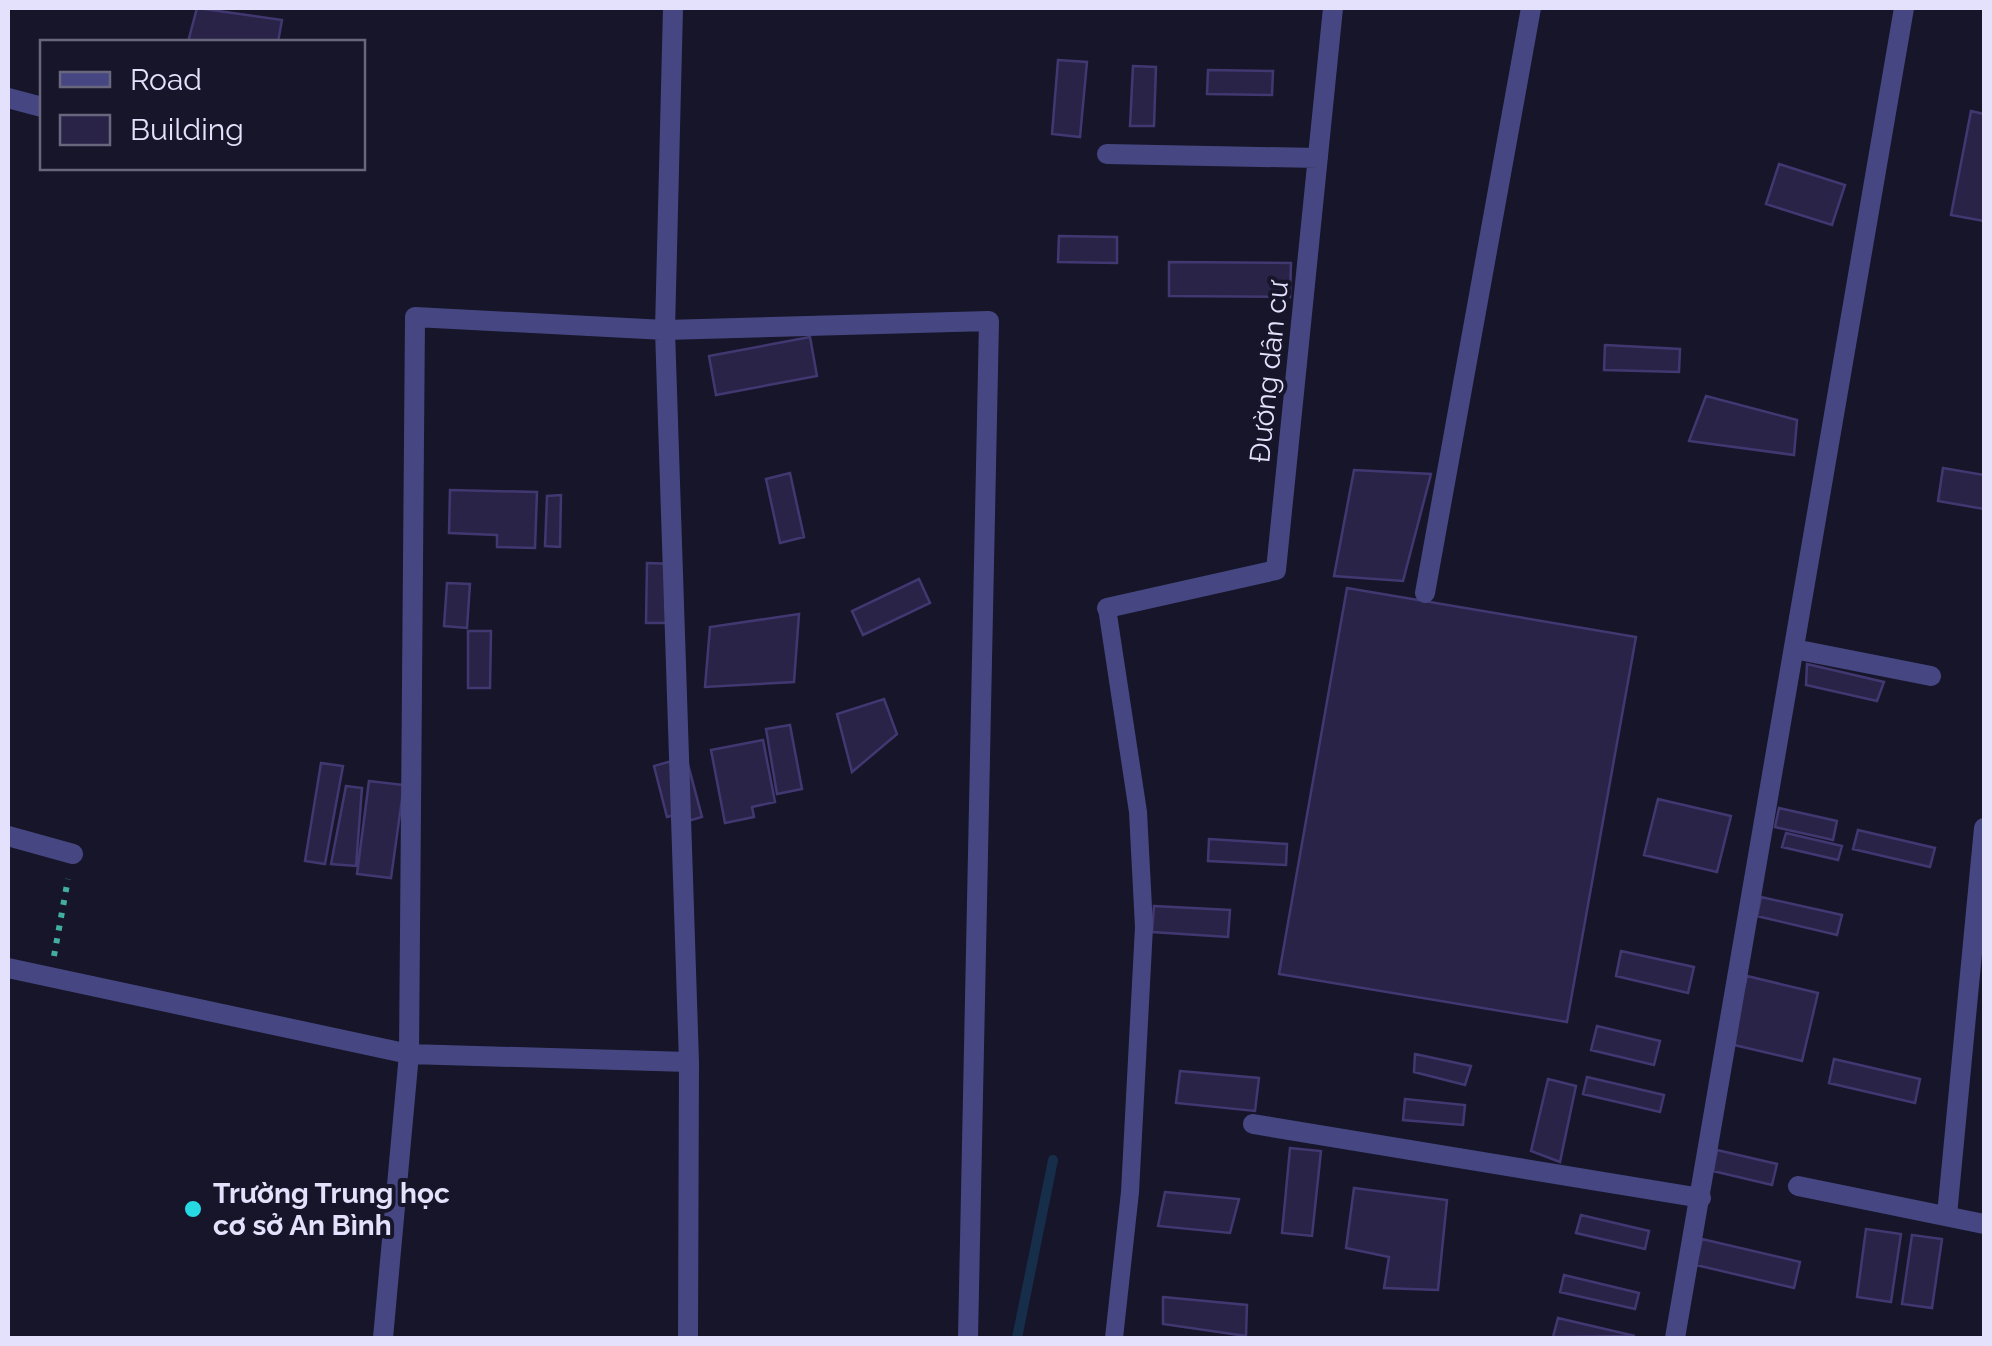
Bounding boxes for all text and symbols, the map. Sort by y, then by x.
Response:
legend [40,40,365,170]
text: Road [130,62,202,97]
text: Building [130,112,244,147]
street label: Đường dân cư [1243,278,1295,464]
place label: Trường Trung học cơ sở An Bình [213,1177,450,1242]
marker: Trường Trung học cơ sở An Bình [182,1198,204,1220]

